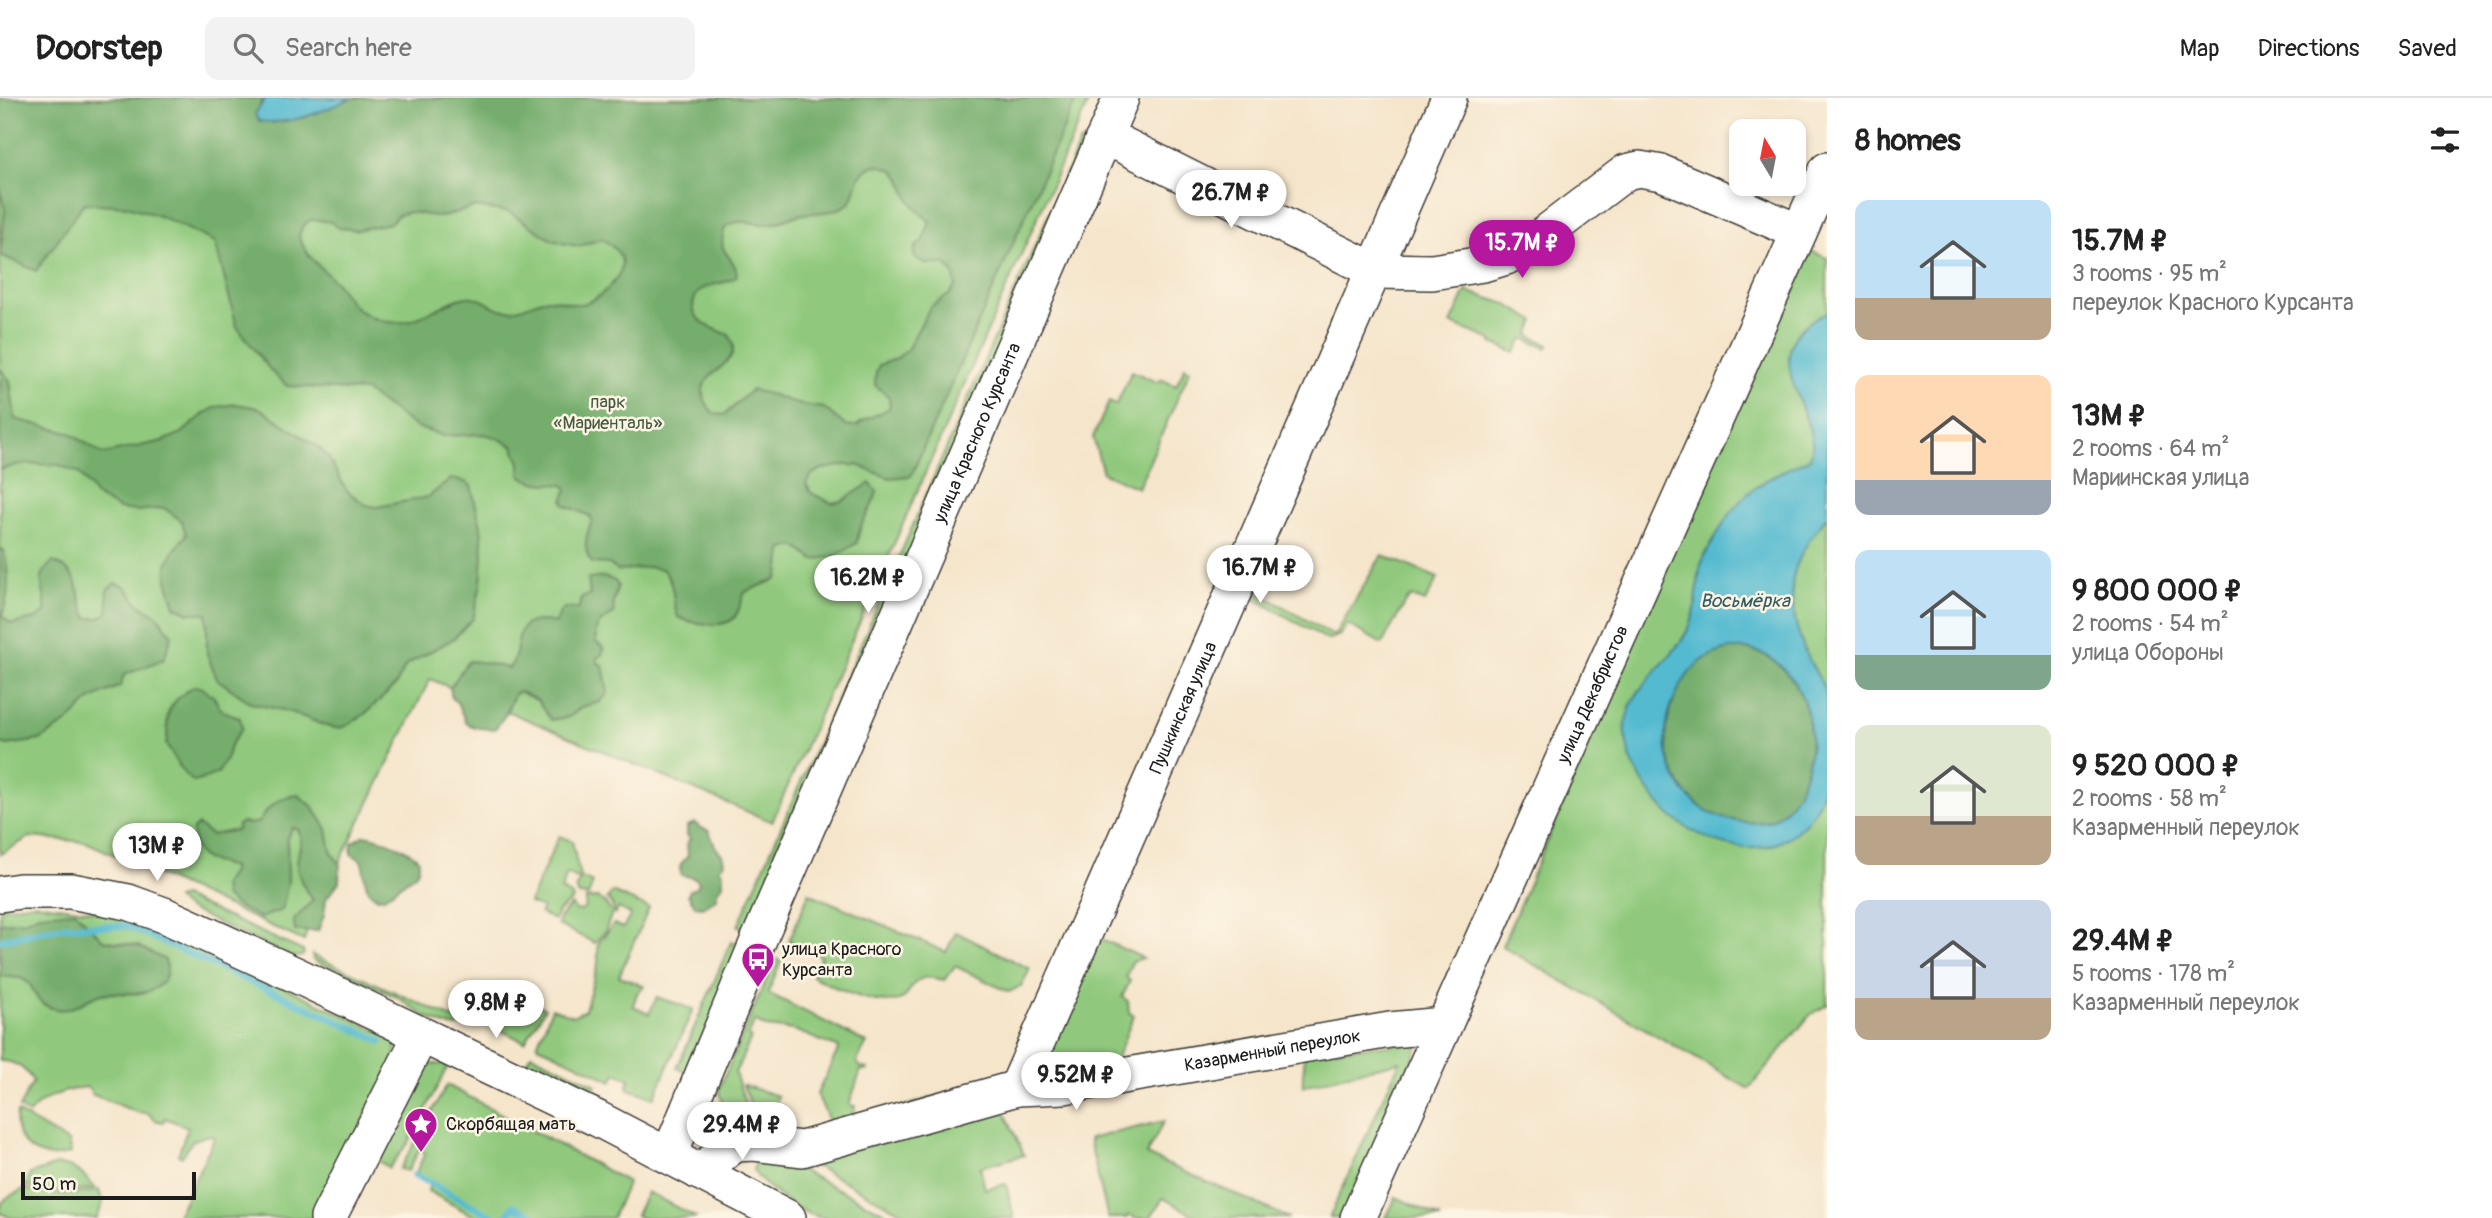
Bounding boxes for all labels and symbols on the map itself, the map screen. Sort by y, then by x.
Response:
north arrow [1729,119,1806,196]
pin: 26.7M ₽ [1166,170,1296,230]
pin: 15.7M ₽ [1457,220,1587,280]
street label: улица Красного Курсанта [928,339,1026,528]
park label: парк «Мариенталь» [554,391,662,435]
pin: 16.7M ₽ [1195,546,1325,605]
pin: 16.2M ₽ [803,556,933,615]
water label: Восьмёрка [1700,589,1791,613]
street label: улица Декабристов [1552,622,1634,768]
street label: Пушкинская улица [1145,638,1222,777]
pin: 13M ₽ [108,824,206,883]
place label: улица Красного Курсанта [781,938,902,982]
bus stop icon: улица Красного Курсанта [739,940,777,989]
pin: 9.8M ₽ [439,981,553,1040]
street label: Казарменный переулок [1183,1024,1363,1077]
pin: 9.52M ₽ [1011,1052,1141,1112]
pin: 29.4M ₽ [677,1102,807,1162]
place icon: Скорбящая мать [402,1105,440,1154]
place label: Скорбящая мать [446,1113,576,1136]
scale bar [21,1169,196,1201]

